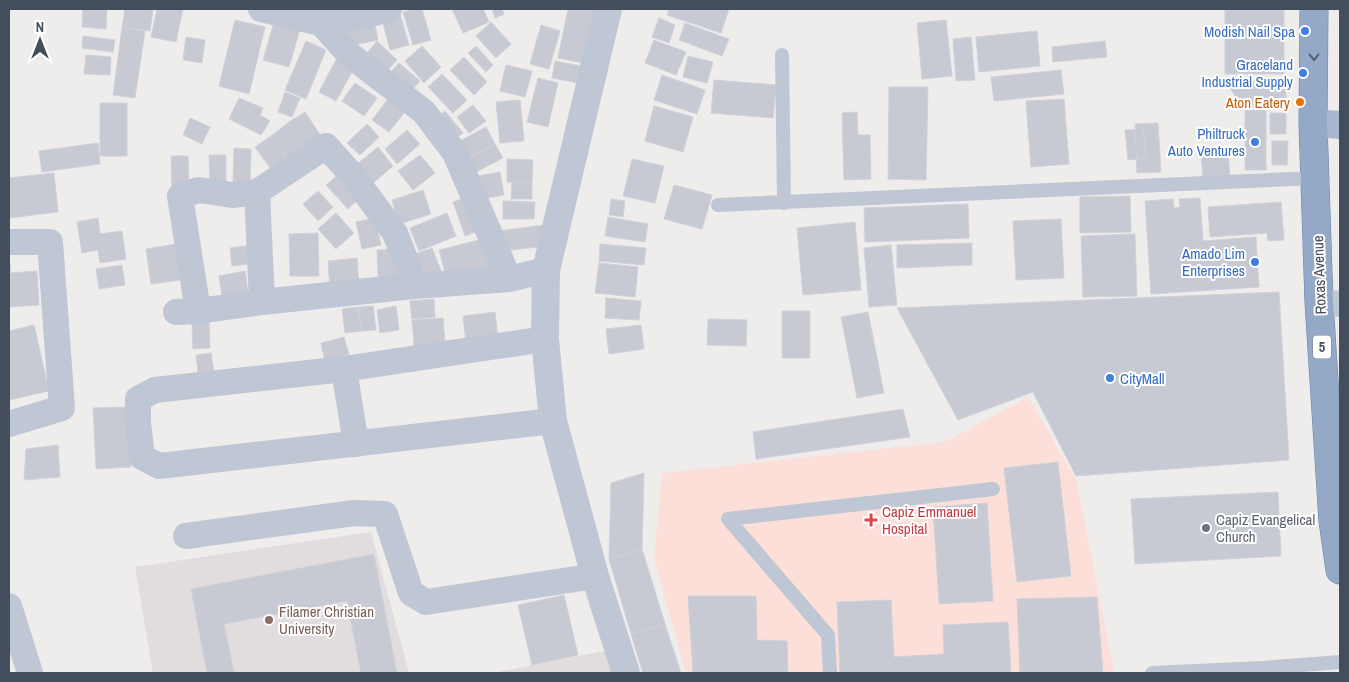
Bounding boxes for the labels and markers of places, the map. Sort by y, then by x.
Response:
place label: Modish Nail Spa [1204,21,1295,42]
marker: Modish Nail Spa [1299,25,1311,37]
place label: Graceland Industrial Supply [1201,54,1294,92]
marker: Graceland Industrial Supply [1297,67,1309,79]
place label: Aton Eatery [1225,92,1291,113]
marker: Aton Eatery [1294,96,1306,108]
place label: Philtruck Auto Ventures [1167,123,1246,161]
marker: Philtruck Auto Ventures [1249,136,1261,148]
place label: Amado Lim Enterprises [1181,243,1245,281]
marker: Amado Lim Enterprises [1249,256,1261,268]
place label: CityMall [1120,368,1164,389]
marker: CityMall [1104,372,1116,384]
place label: Capiz Emmanuel Hospital [882,501,976,539]
place label: Capiz Evangelical Church [1216,509,1315,547]
marker: Capiz Emmanuel Hospital [864,513,878,527]
marker: Capiz Evangelical Church [1200,522,1212,534]
place label: Filamer Christian University [279,601,374,639]
marker: Filamer Christian University [263,614,275,626]

